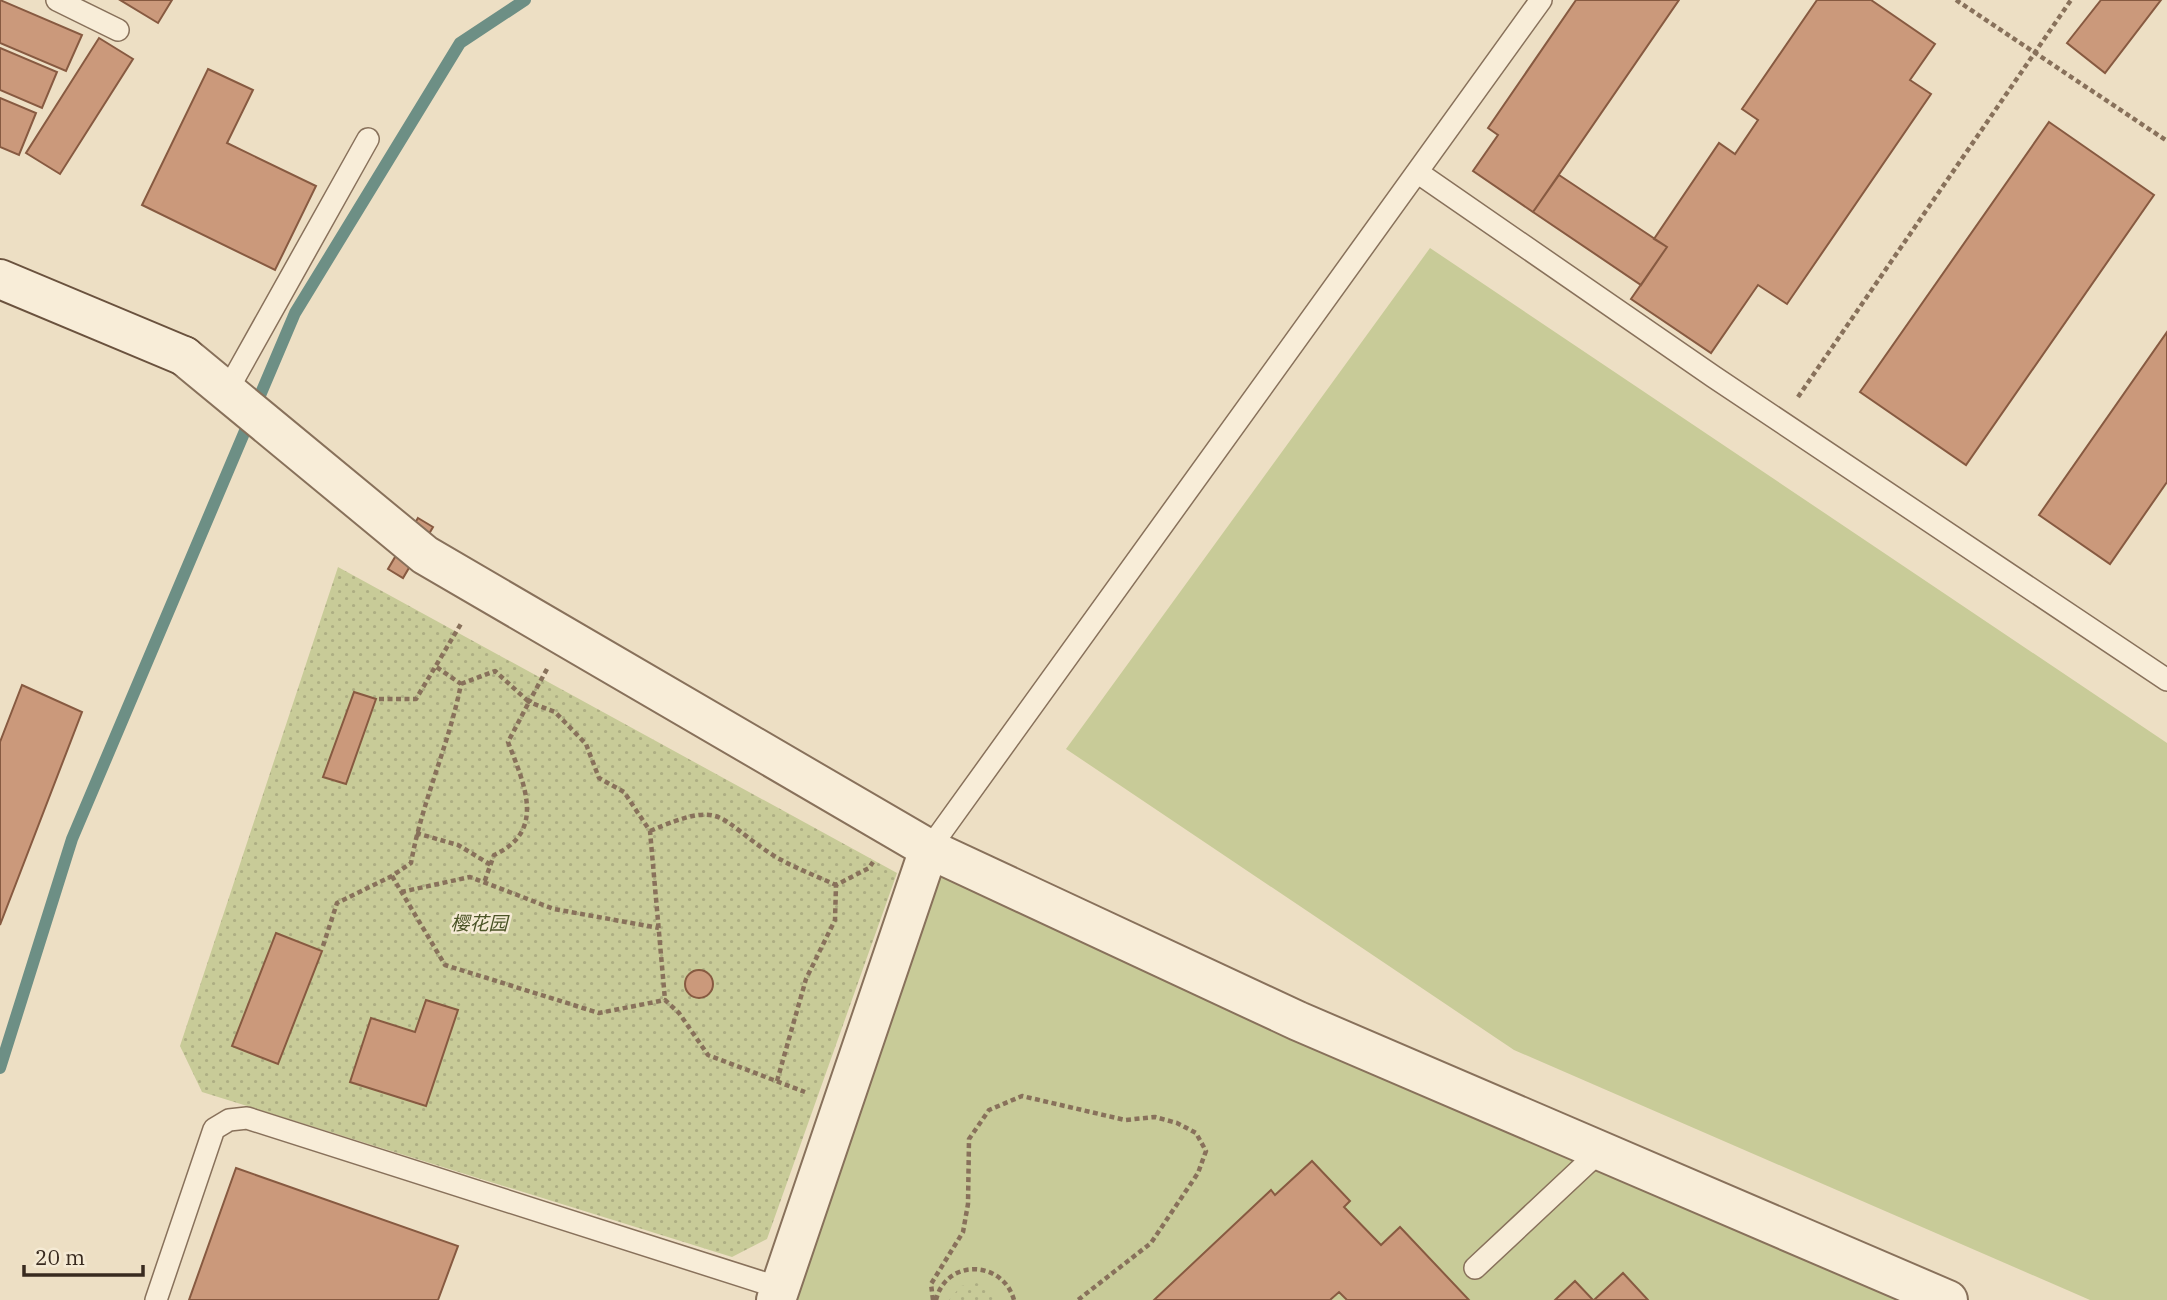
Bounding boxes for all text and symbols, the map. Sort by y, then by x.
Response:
park label: 樱花园 [450,911,510,935]
scale bar [24,1234,144,1278]
text: 20 m [35,1243,85,1271]

